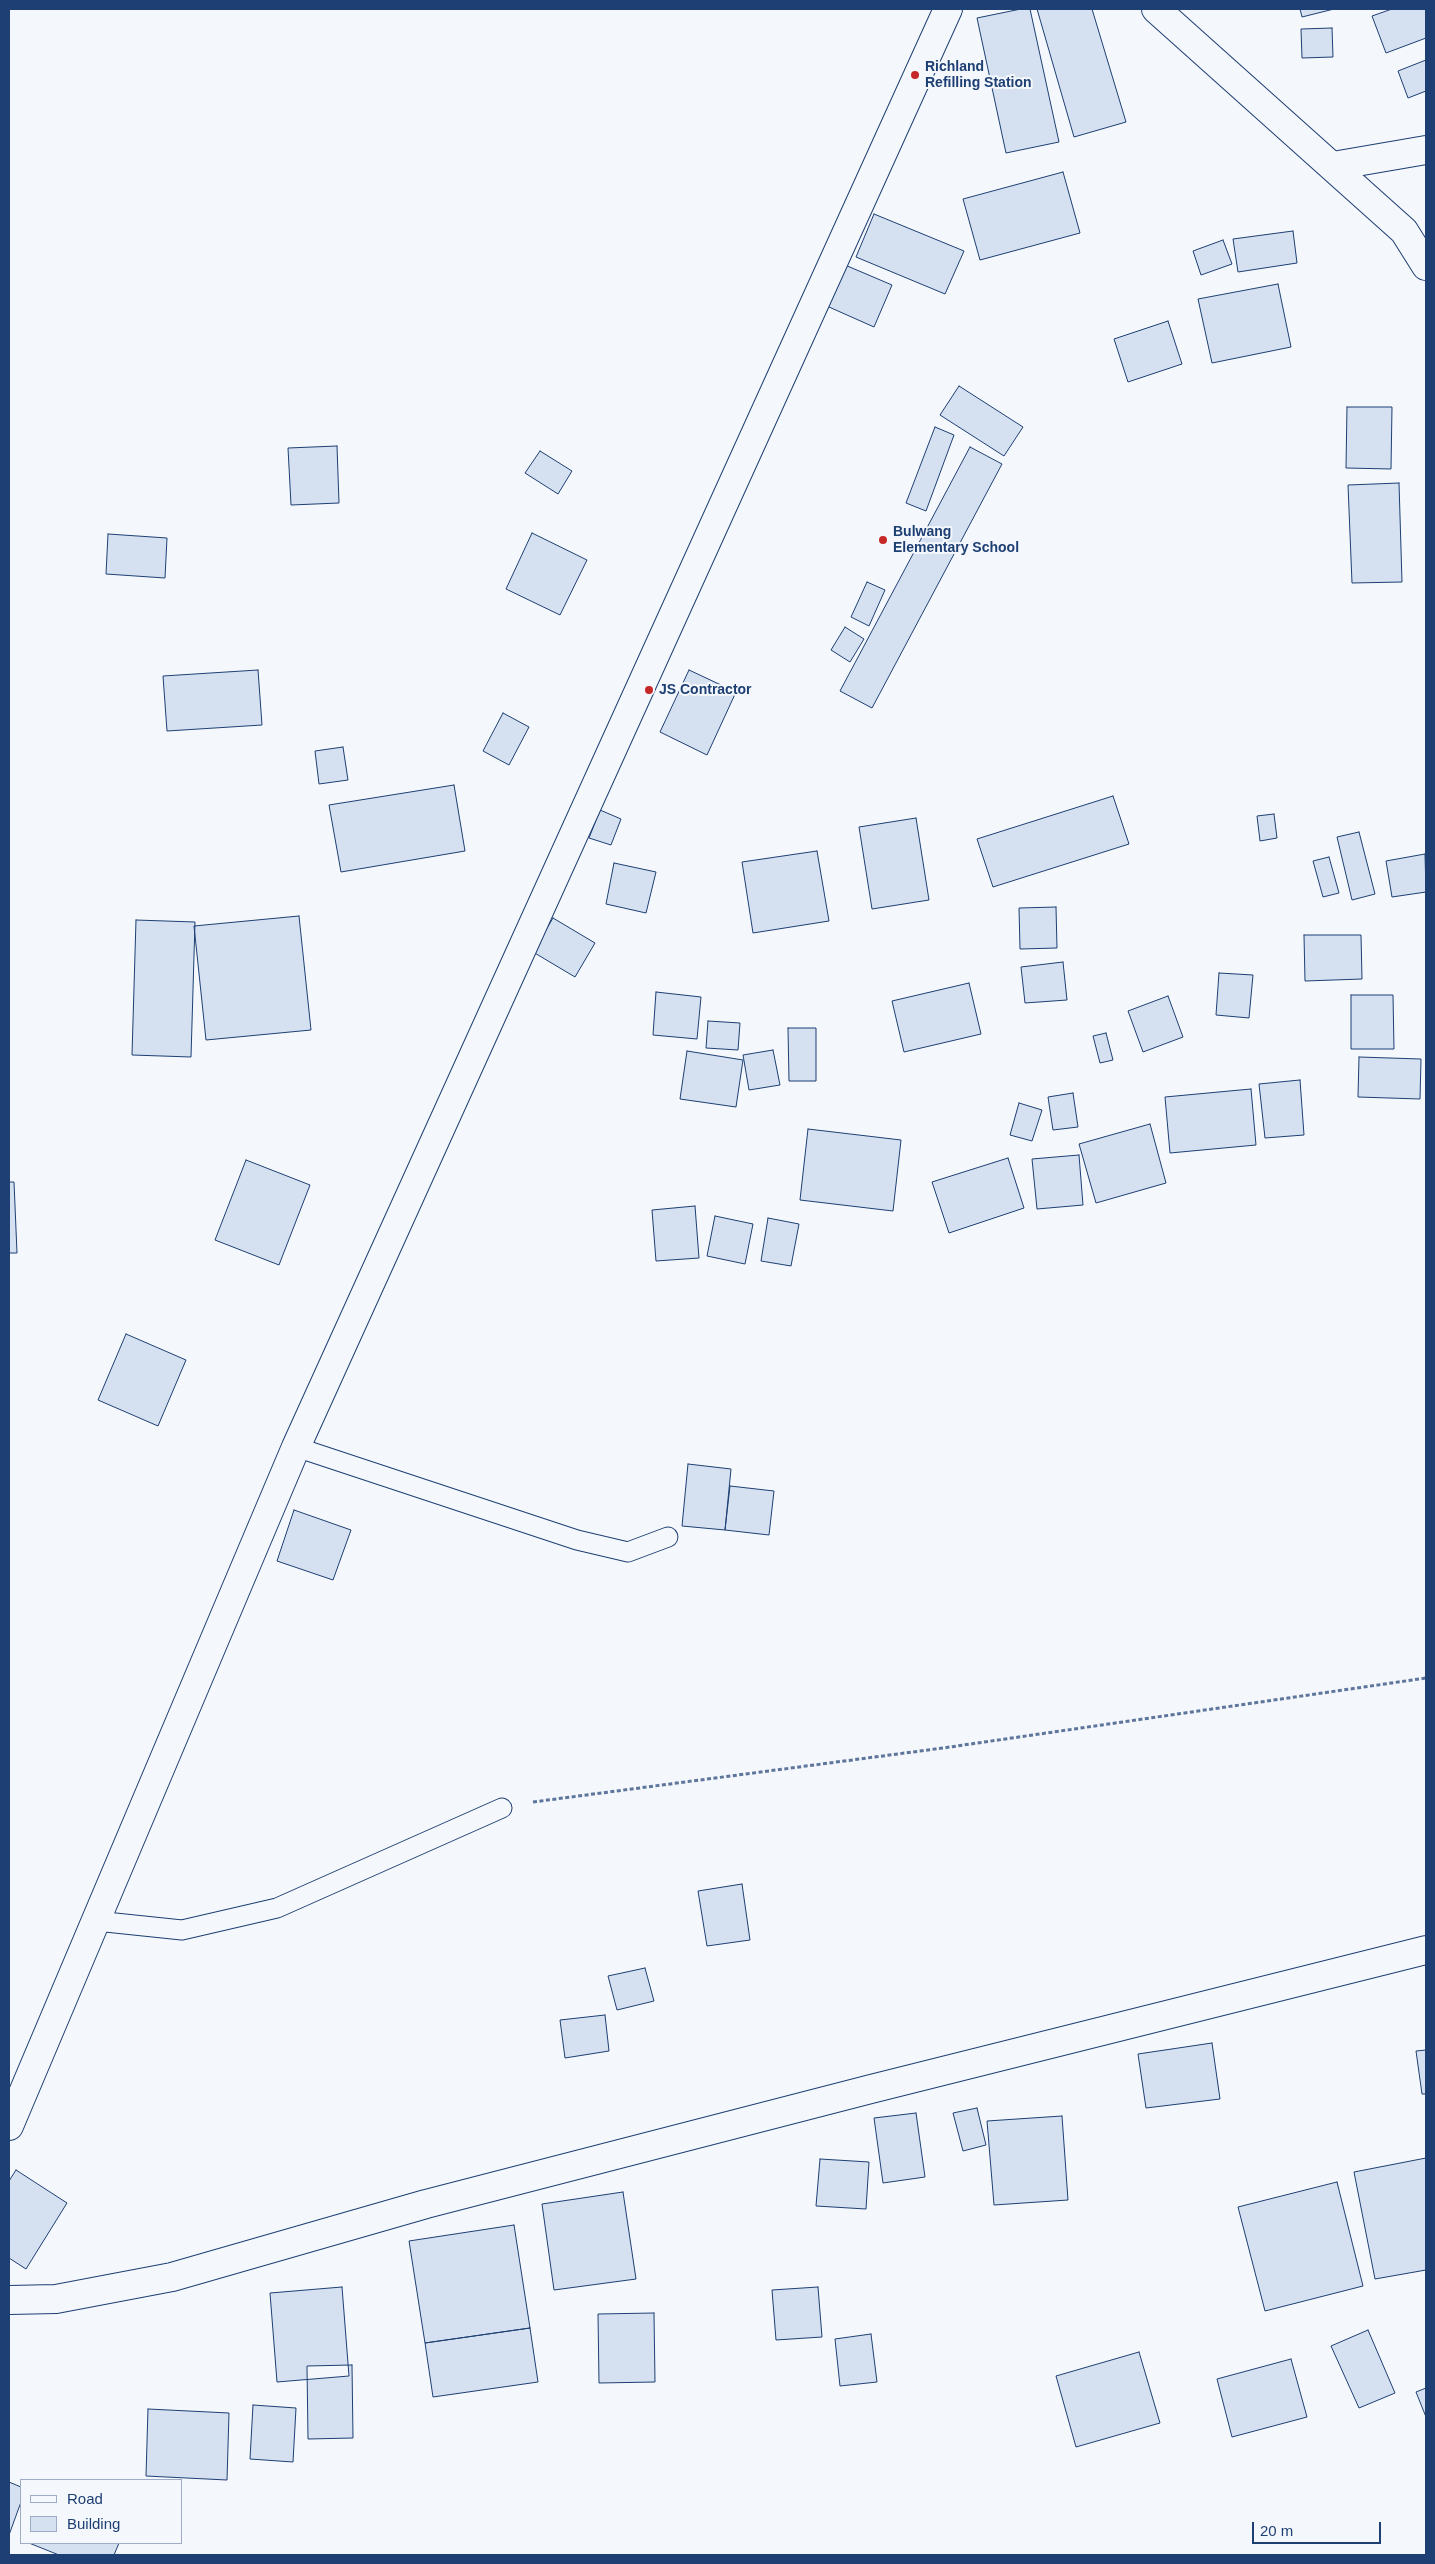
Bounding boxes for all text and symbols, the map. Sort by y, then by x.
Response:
place label: Richland Refilling Station [925,59,1032,92]
marker: Richland Refilling Station [909,69,921,81]
place label: Bulwang Elementary School [893,524,1019,556]
marker: Bulwang Elementary School [877,534,889,546]
place label: JS Contractor [659,682,752,698]
marker: JS Contractor [643,684,655,696]
legend [20,2479,182,2544]
text: Road [67,2490,103,2507]
scale bar [1255,2512,1384,2544]
text: Building [67,2515,120,2532]
text: 20 m [1260,2522,1293,2539]

